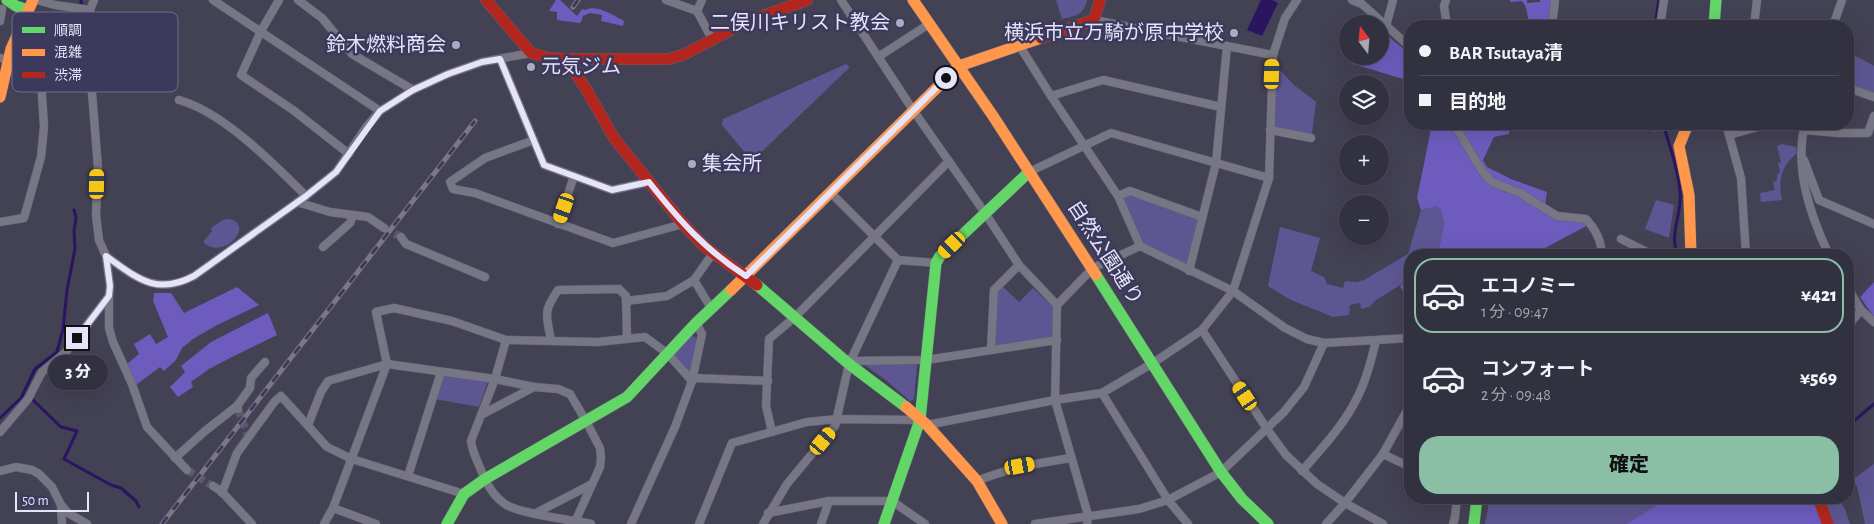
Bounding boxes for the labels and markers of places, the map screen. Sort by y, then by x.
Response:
place label: 二俣川キリスト教会 [710,11,890,33]
marker: 二俣川キリスト教会 [894,17,906,29]
place label: 横浜市立万騎が原中学校 [1004,22,1224,43]
marker: 横浜市立万騎が原中学校 [1228,27,1240,39]
place label: 鈴木燃料商会 [326,34,446,55]
marker: 鈴木燃料商会 [450,39,462,51]
place label: 元気ジム [541,55,621,77]
marker: 元気ジム [525,61,537,73]
place label: 集会所 [702,153,762,174]
marker: 集会所 [686,158,698,170]

